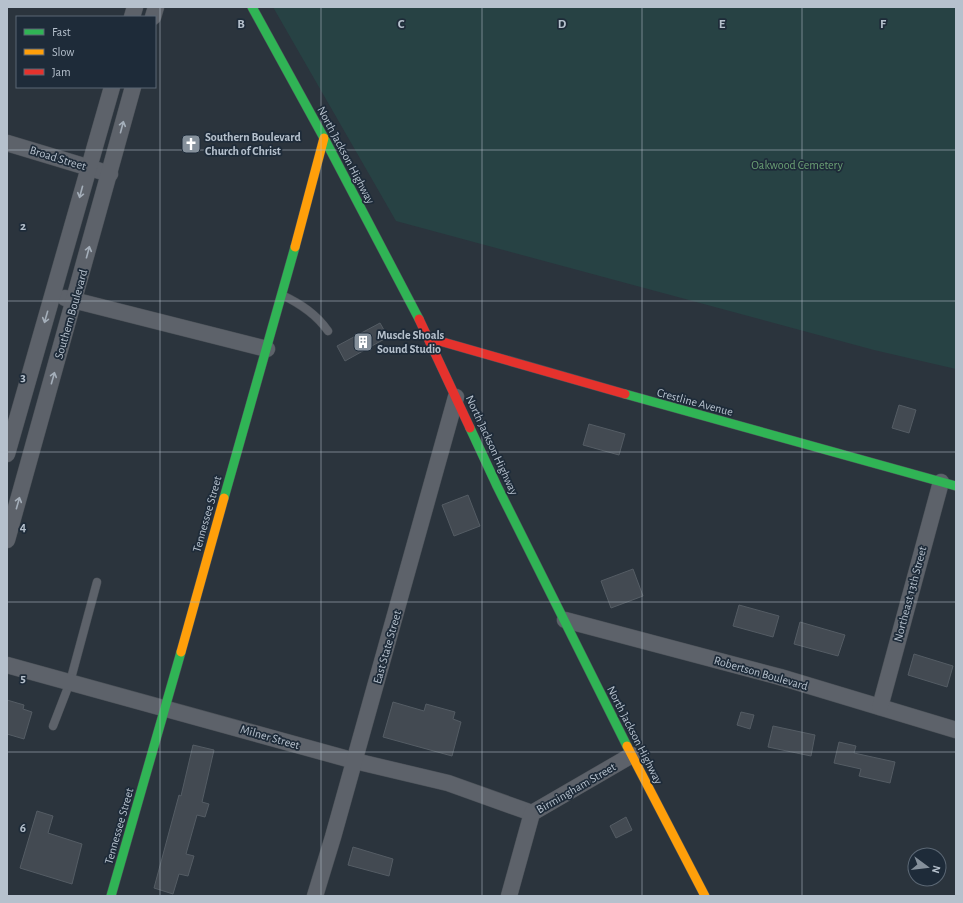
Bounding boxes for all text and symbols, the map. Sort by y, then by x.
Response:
legend [16,16,156,88]
text: B [237,18,245,31]
text: C [398,18,405,31]
text: D [558,18,567,31]
text: E [719,18,726,31]
text: F [880,18,887,31]
text: Fast [52,26,71,38]
text: Slow [52,46,74,58]
text: Jam [52,66,71,78]
street label: North Jackson Highway [314,104,377,206]
one-way arrow [119,121,127,134]
place label: Southern Boulevard Church of Christ [205,131,301,157]
church icon: Southern Boulevard Church of Christ [180,133,202,155]
street label: Broad Street [28,144,88,172]
park label: Oakwood Cemetery [751,159,843,172]
one-way arrow [77,185,84,198]
text: 2 [20,220,26,233]
one-way arrow [85,246,92,259]
street label: Southern Boulevard [53,268,89,360]
one-way arrow [42,310,49,323]
place label: Muscle Shoals Sound Studio [377,329,445,355]
building icon: Muscle Shoals Sound Studio [352,331,374,353]
text: 3 [20,371,26,384]
one-way arrow [50,371,57,384]
street label: Crestline Avenue [656,386,734,418]
street label: North Jackson Highway [463,393,520,497]
street label: Tennessee Street [190,474,224,553]
one-way arrow [15,496,22,509]
text: 4 [20,521,27,534]
street label: Northeast 13th Street [891,545,929,643]
street label: East State Street [371,609,403,685]
street label: Robertson Boulevard [713,654,809,692]
text: 5 [20,672,26,685]
street label: North Jackson Highway [604,684,665,787]
street label: Milner Street [239,723,301,751]
street label: Birmingham Street [534,760,618,816]
street label: Tennessee Street [102,786,136,865]
text: 6 [20,822,26,835]
north arrow [907,847,947,887]
text: N [930,864,942,875]

